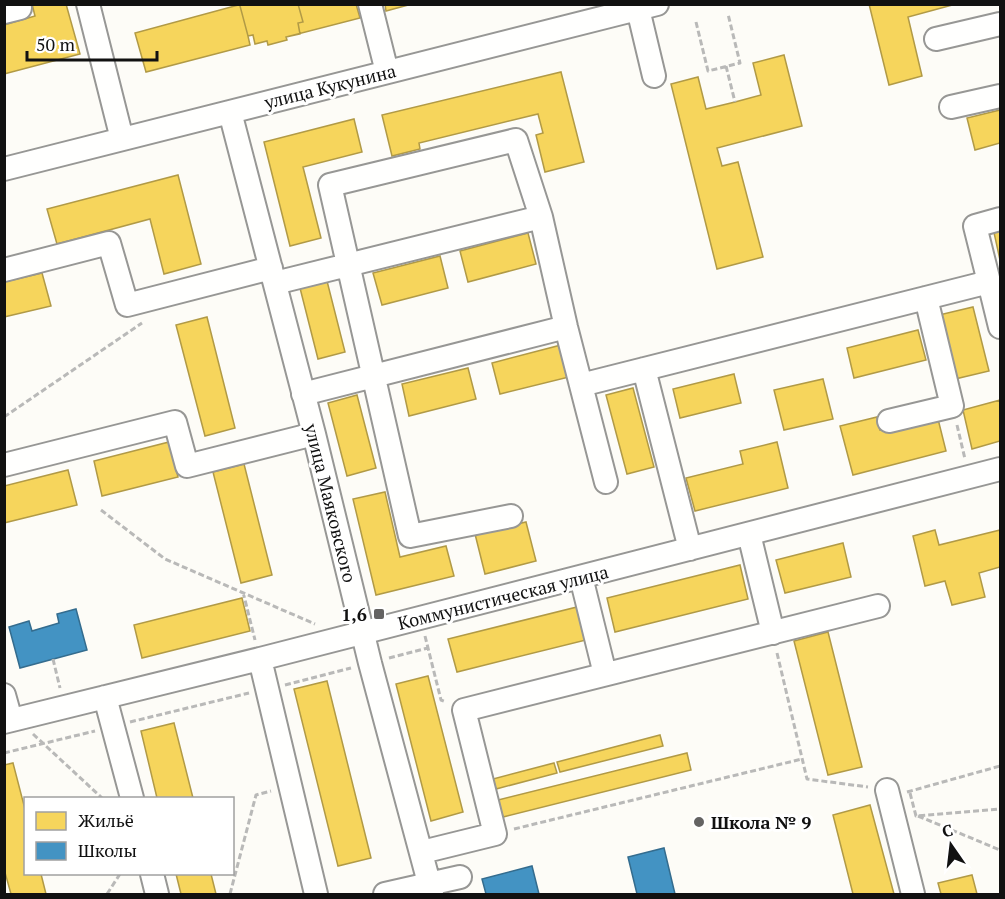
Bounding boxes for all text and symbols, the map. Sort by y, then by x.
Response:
scale bar [27,24,158,62]
text: 50 m [36,32,76,56]
street label: улица Кукунина [261,58,398,114]
street label: улица Маяковского [299,420,362,585]
street label: Коммунистическая улица [395,559,611,635]
place label: 1,6 [341,602,367,626]
marker: 1,6 [372,607,386,621]
legend [24,797,234,875]
text: Жильё [78,808,134,832]
place label: Школа № 9 [711,810,811,834]
marker: Школа № 9 [692,815,706,829]
north arrow [921,815,981,875]
text: С [940,819,955,842]
text: Школы [78,838,137,862]

